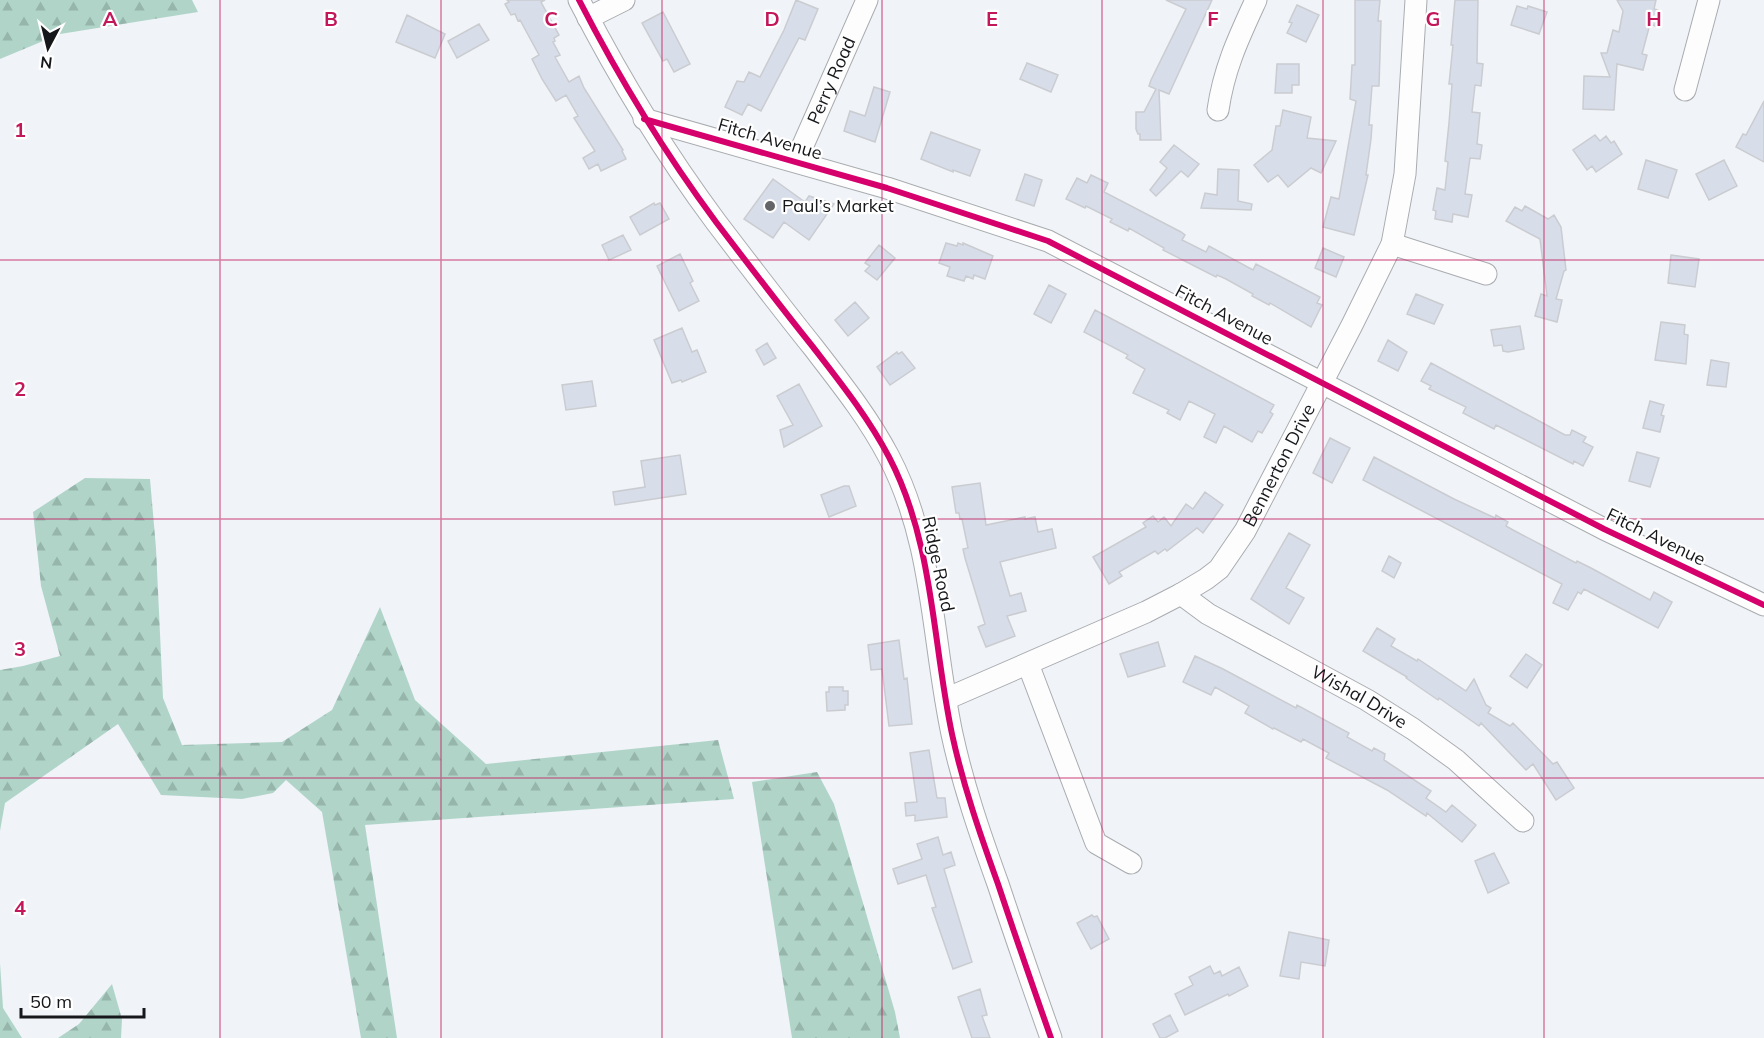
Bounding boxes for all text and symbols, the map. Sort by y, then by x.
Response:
text: A [103,6,118,31]
text: B [324,6,338,31]
text: C [544,6,558,31]
text: D [764,6,780,31]
text: E [986,6,998,31]
text: F [1207,6,1219,31]
text: G [1426,6,1440,31]
text: H [1646,6,1662,31]
north arrow [18,18,78,78]
street label: Perry Road [802,33,860,128]
text: N [39,52,53,74]
street label: Fitch Avenue [715,113,825,164]
text: 1 [14,117,26,142]
place label: Paul’s Market [782,194,894,217]
marker: Paul’s Market [763,199,777,213]
street label: Fitch Avenue [1171,279,1277,350]
text: 2 [14,376,26,401]
street label: Bennerton Drive [1237,400,1320,530]
street label: Fitch Avenue [1603,503,1710,570]
street label: Ridge Road [917,514,960,614]
text: 3 [14,636,26,661]
street label: Wishal Drive [1307,660,1412,733]
text: 4 [14,895,26,920]
scale bar [21,981,144,1019]
text: 50 m [30,990,72,1013]

